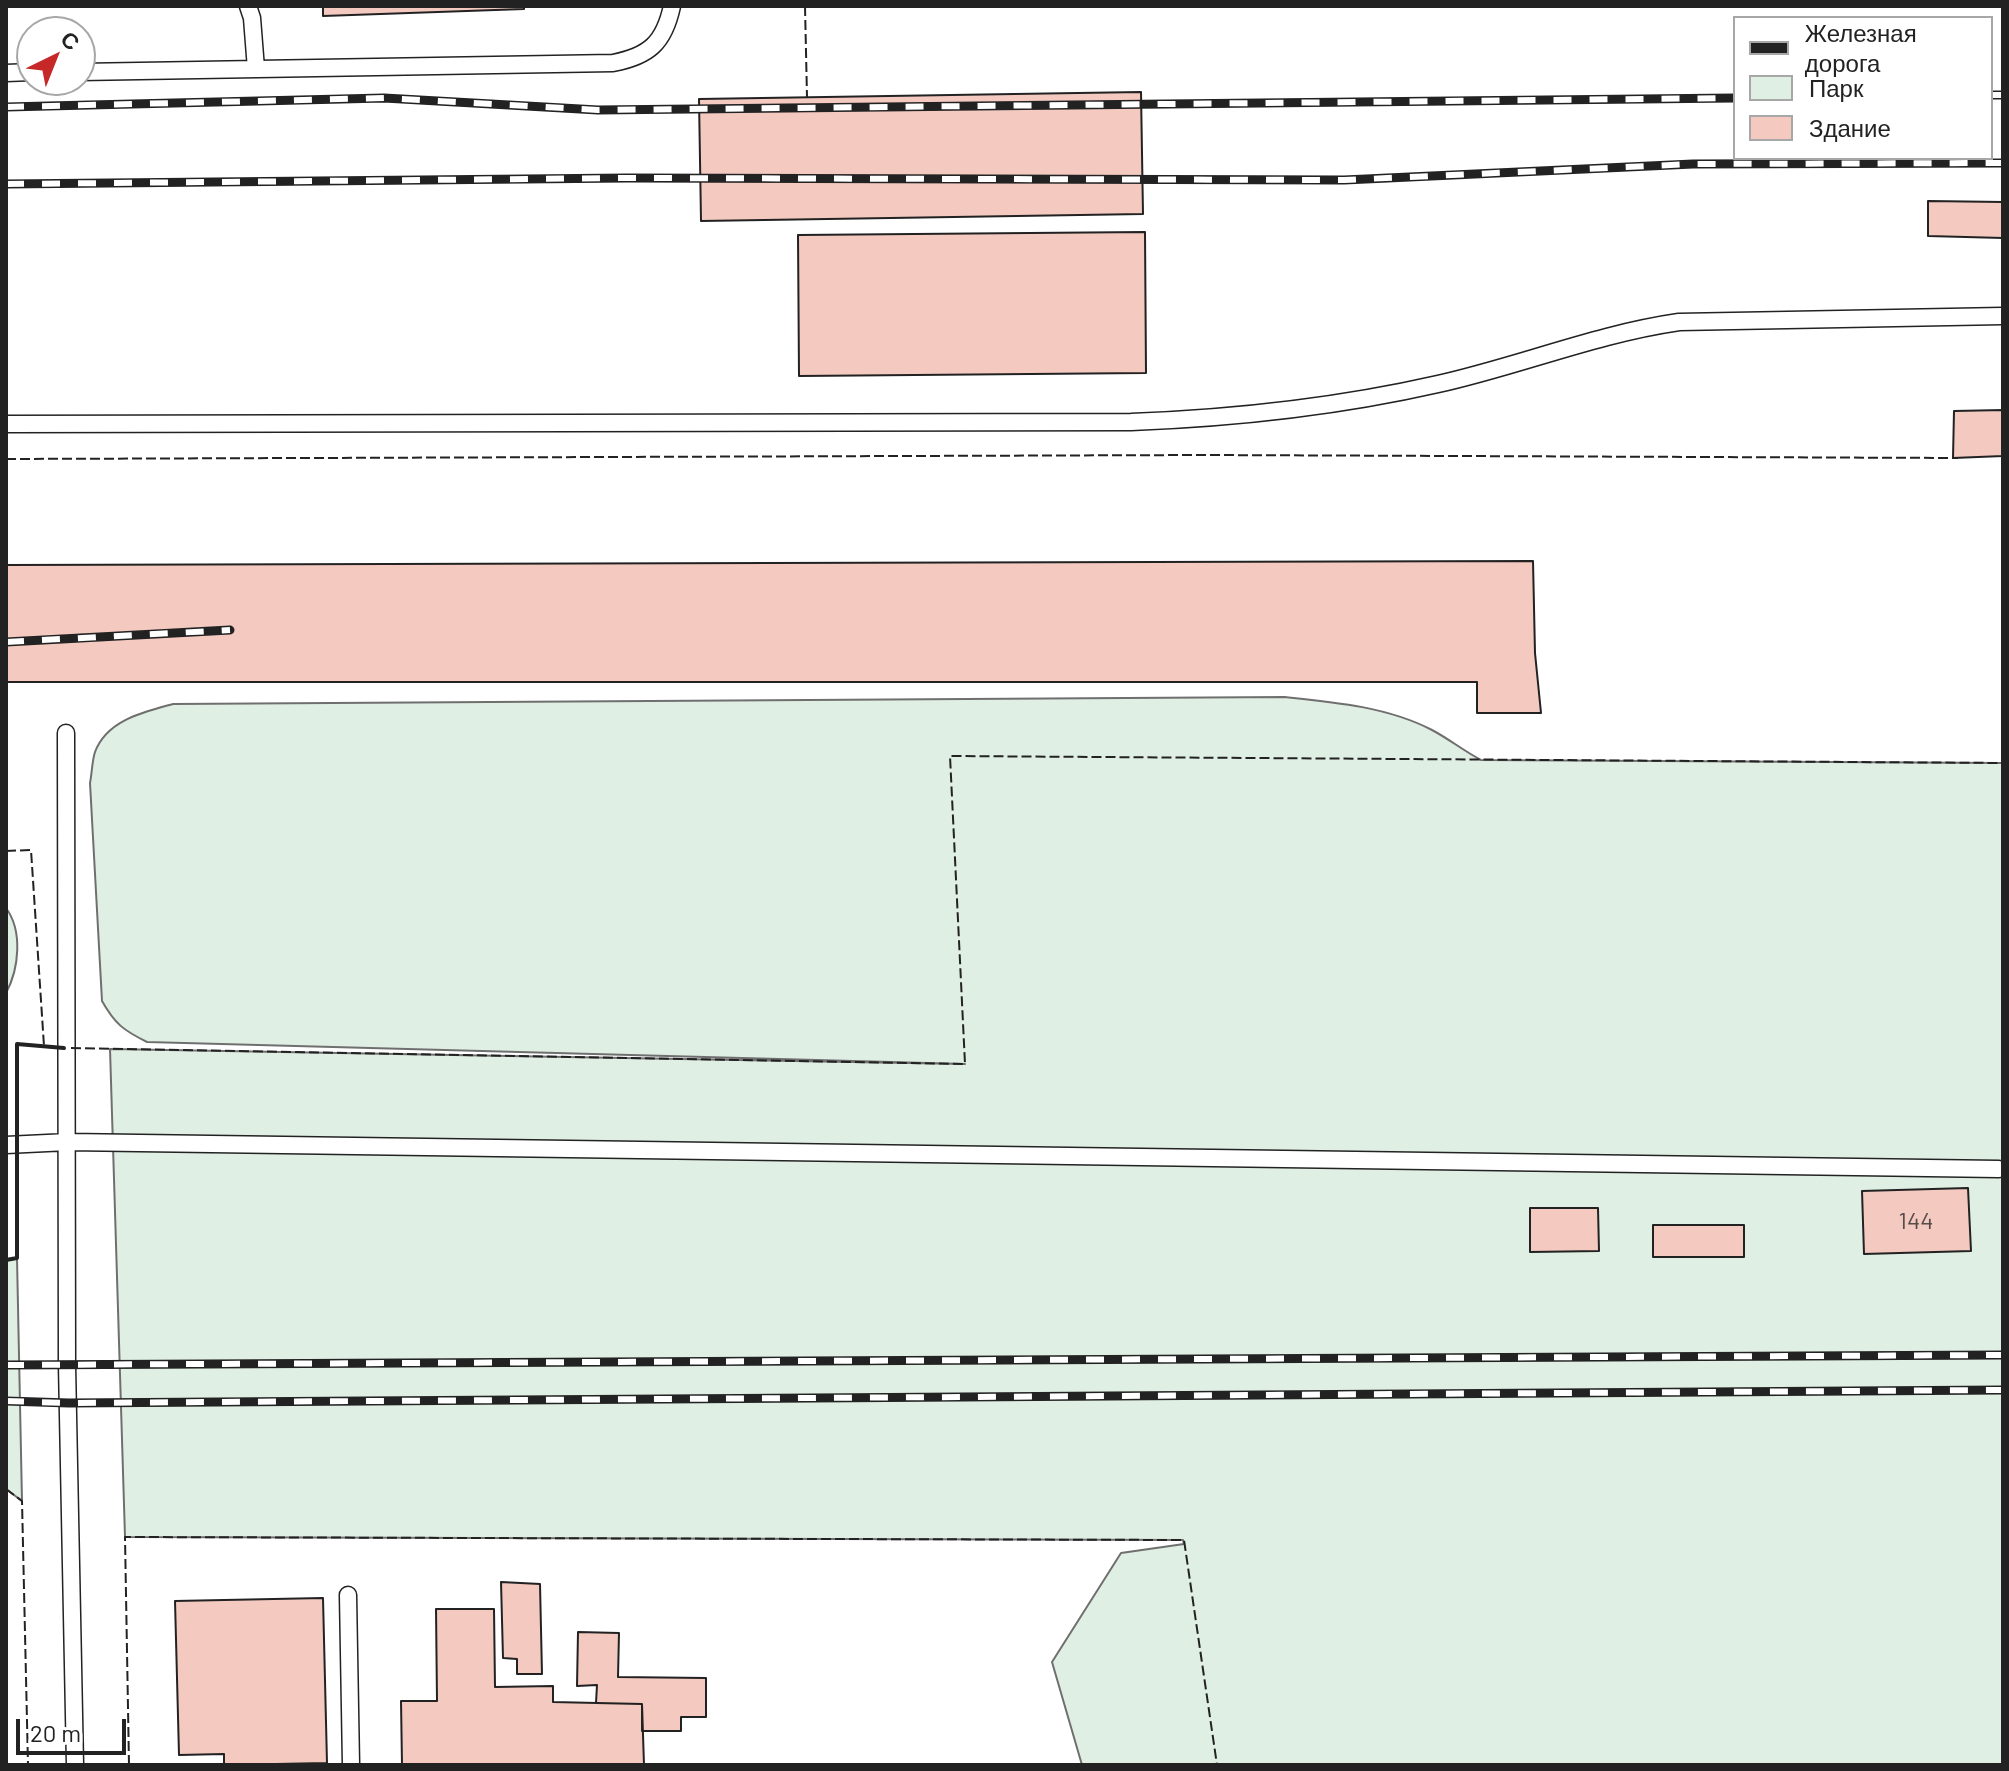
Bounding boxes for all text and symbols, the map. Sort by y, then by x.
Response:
north arrow [16,16,96,96]
legend [1733,16,1993,160]
text: Железная дорога [1805,18,1917,77]
text: С [56,25,86,55]
text: Парк [1809,73,1863,102]
text: Здание [1809,113,1891,142]
house number: 144 [1899,1207,1933,1235]
scale bar [20,1703,130,1753]
text: 20 m [30,1718,81,1747]

